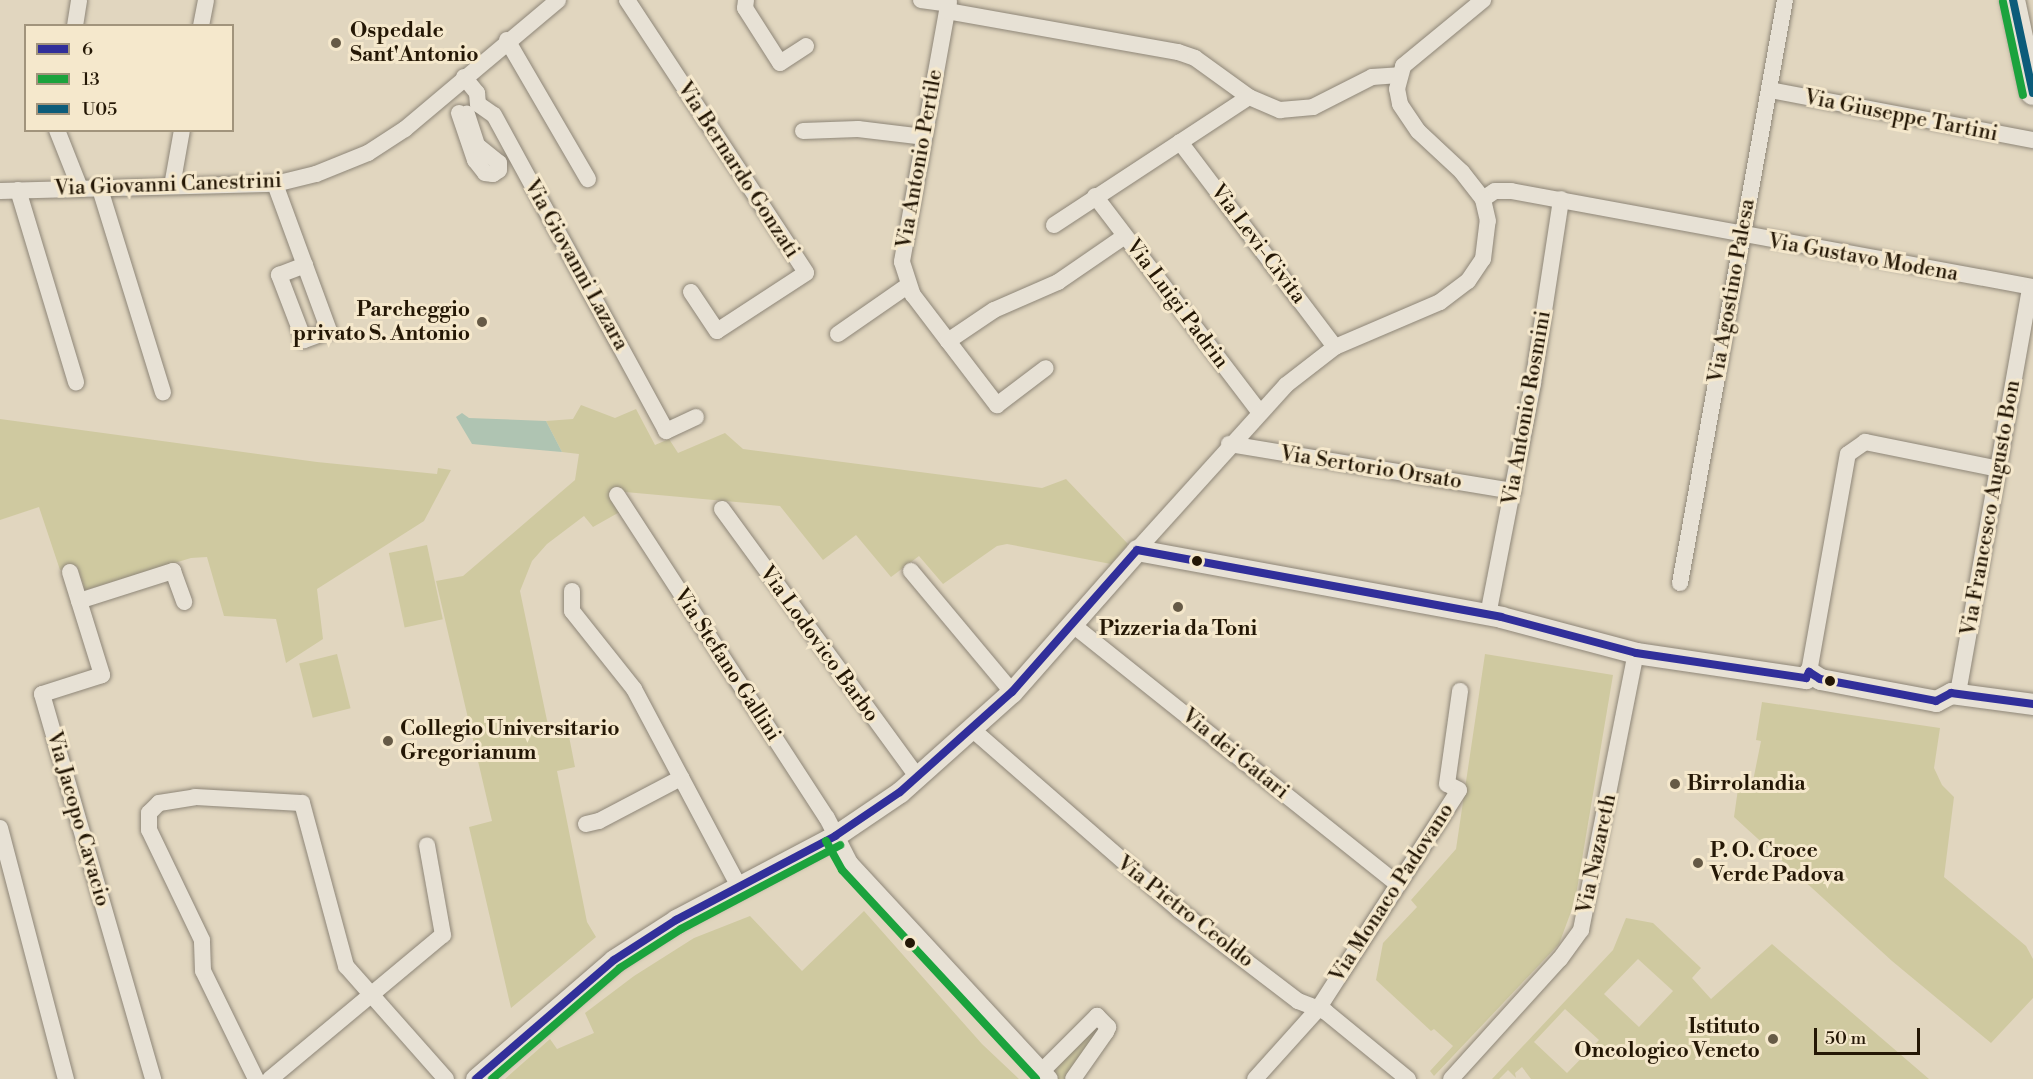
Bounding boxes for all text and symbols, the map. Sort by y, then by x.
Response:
place label: Ospedale Sant'Antonio [350,18,479,68]
legend [24,24,234,132]
marker: Ospedale Sant'Antonio [327,34,345,52]
text: 6 [82,38,93,61]
street label: Via Antonio Pertile [892,67,948,251]
text: 13 [82,68,100,91]
street label: Via Bernardo Gonzati [671,77,805,263]
street label: Via Giuseppe Tartini [1802,85,2000,147]
text: U05 [82,98,117,121]
street label: Via Giovanni Canestrini [54,168,282,202]
street label: Via Giovanni Lazara [519,175,633,355]
street label: Via Levi-Civita [1205,179,1311,309]
street label: Via Agostino Palesa [1703,197,1761,385]
street label: Via Gustavo Modena [1766,229,1960,287]
street label: Via Luigi Padrin [1120,234,1234,374]
place label: Parcheggio privato S. Antonio [293,297,470,347]
street label: Via Antonio Rosmini [1497,309,1557,507]
marker: Parcheggio privato S. Antonio [475,315,489,329]
street label: Via Francesco Augusto Bon [1956,378,2026,638]
street label: Via Sertorio Orsato [1278,441,1464,495]
unlabelled marker [1191,555,1203,567]
street label: Via Lodovico Barbo [754,561,884,727]
street label: Via Stefano Gallini [668,584,786,746]
marker: Pizzeria da Toni [1171,600,1185,614]
place label: Pizzeria da Toni [1099,616,1257,642]
unlabelled marker [1824,675,1836,687]
street label: Via dei Gatari [1176,703,1294,805]
place label: Collegio Universitario Gregorianum [400,716,620,766]
street label: Via Jacopo Cavacio [41,728,115,910]
marker: Collegio Universitario Gregorianum [381,734,395,748]
place label: Birrolandia [1687,771,1806,797]
marker: Birrolandia [1668,777,1682,791]
street label: Via Nazareth [1572,792,1622,916]
street label: Via Monaco Padovano [1325,799,1459,987]
place label: P. O. Croce Verde Padova [1710,838,1844,888]
street label: Via Pietro Ceoldo [1112,851,1258,973]
marker: P. O. Croce Verde Padova [1691,856,1705,870]
unlabelled marker [904,937,916,949]
place label: Istituto Oncologico Veneto [1574,1014,1760,1064]
scale bar [1817,1016,1924,1054]
text: 50 m [1825,1027,1866,1050]
marker: Istituto Oncologico Veneto [1764,1030,1782,1048]

